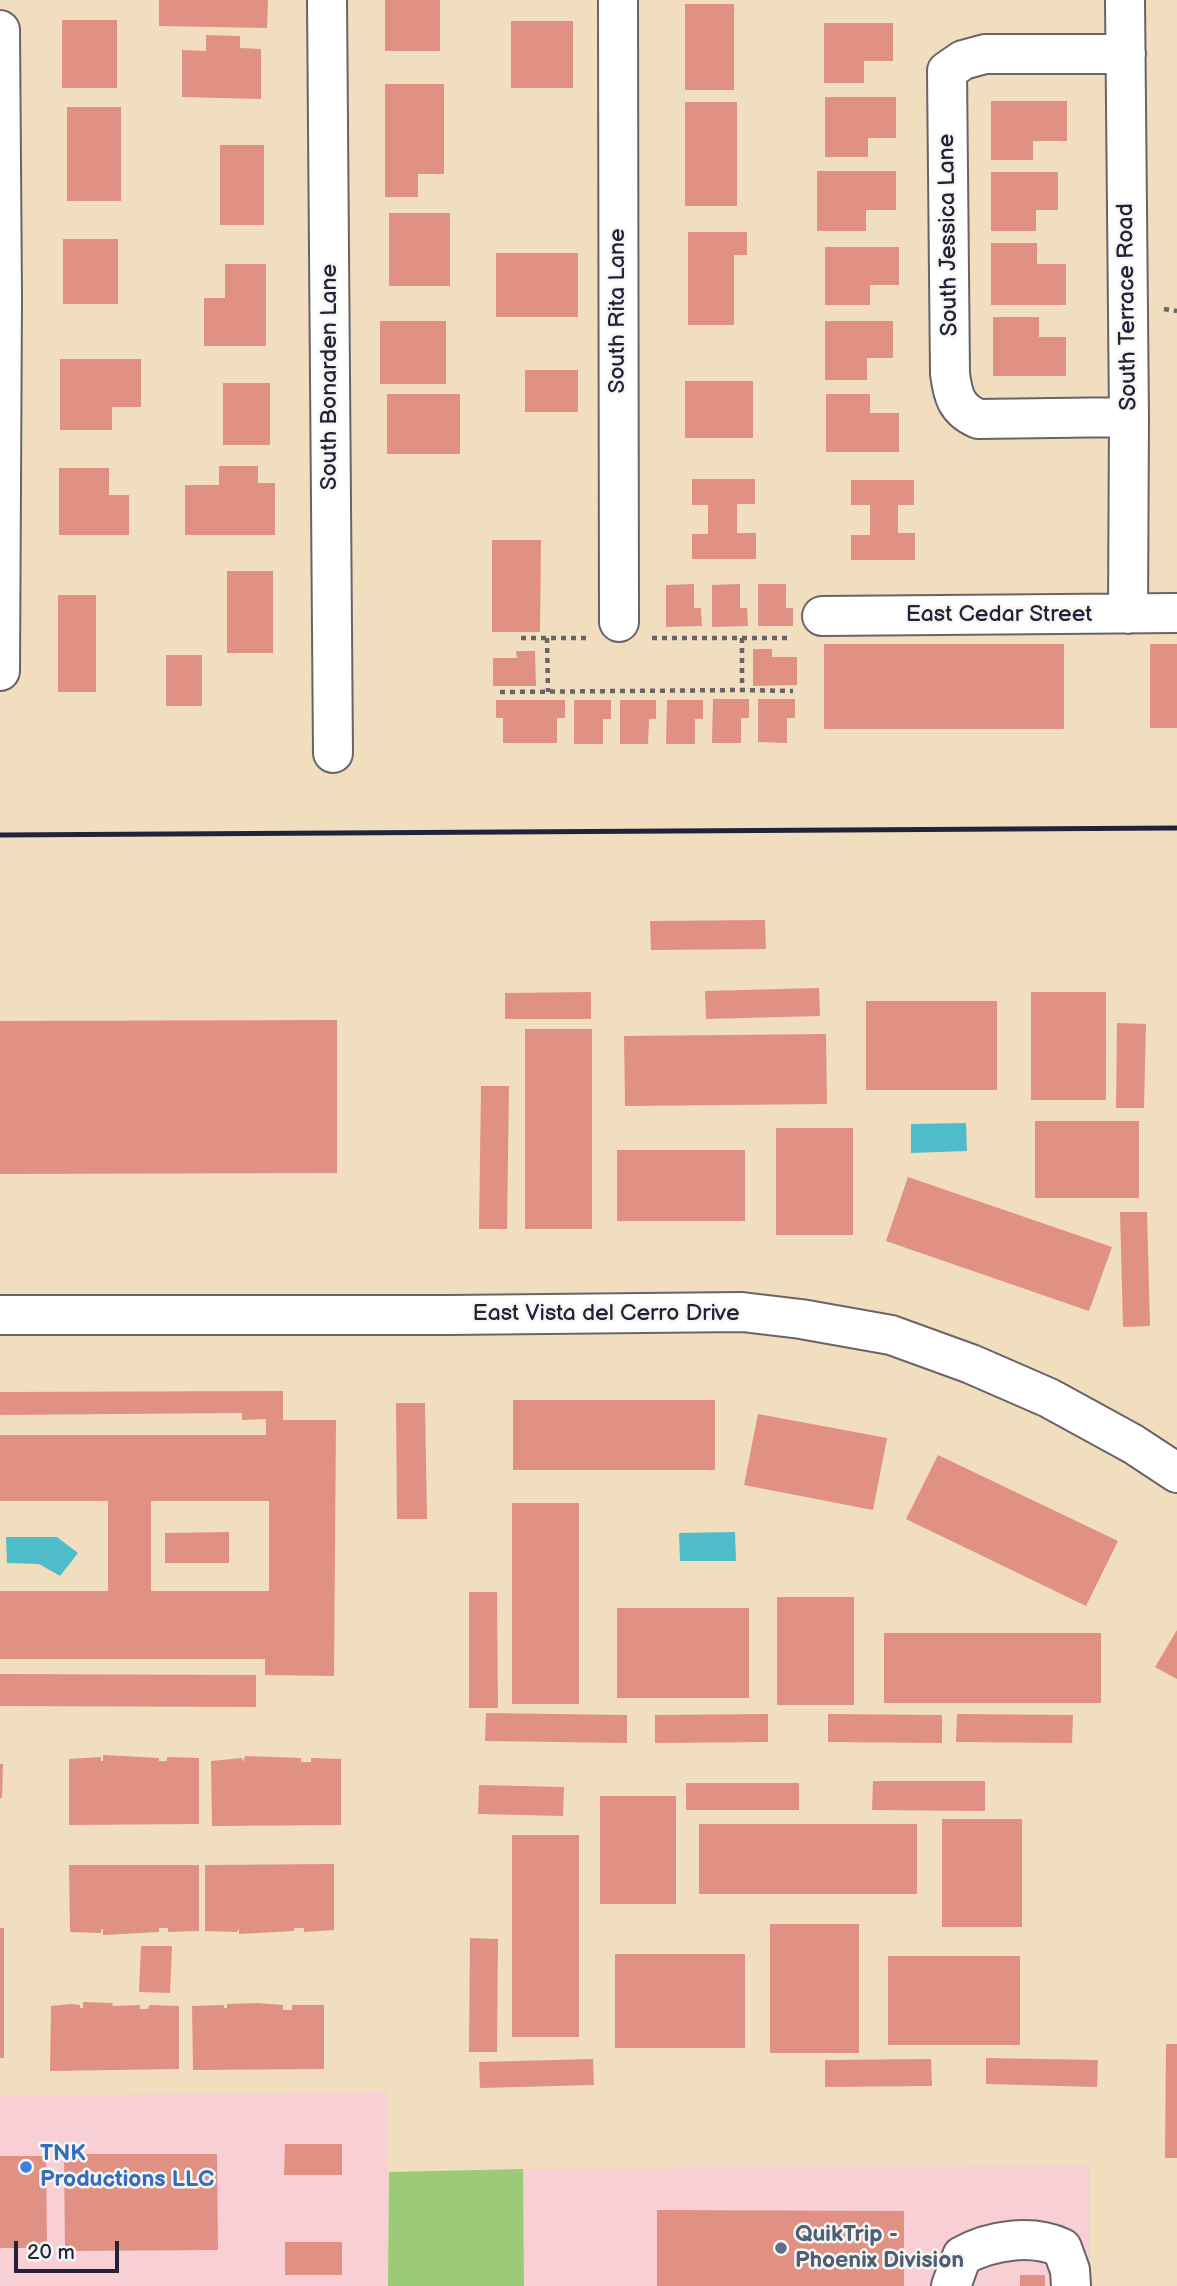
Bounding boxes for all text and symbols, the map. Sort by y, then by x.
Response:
street label: South Jessica Lane [933,134,965,336]
street label: South Terrace Road [1112,203,1144,411]
street label: South Rita Lane [604,228,632,394]
street label: South Bonarden Lane [316,264,344,490]
street label: East Cedar Street [906,601,1092,629]
street label: East Vista del Cerro Drive [472,1300,740,1328]
place label: TNK Productions LLC [40,2140,214,2194]
marker: TNK Productions LLC [18,2159,34,2175]
place label: QuikTrip - Phoenix Division [795,2221,964,2275]
scale bar [18,2226,122,2270]
text: 20 m [27,2240,75,2265]
marker: QuikTrip - Phoenix Division [773,2240,789,2256]

